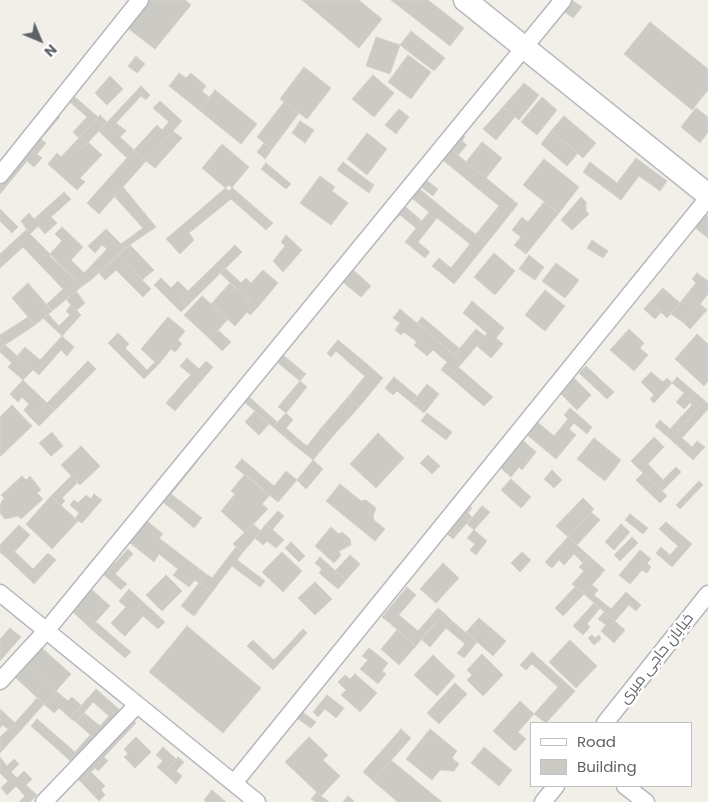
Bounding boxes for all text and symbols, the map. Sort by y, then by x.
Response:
north arrow [15,15,65,65]
text: N [40,40,61,61]
street label: خیابان حاجی میری [616,610,698,708]
legend [530,722,693,787]
text: Road [577,731,616,752]
text: Building [577,756,637,777]

